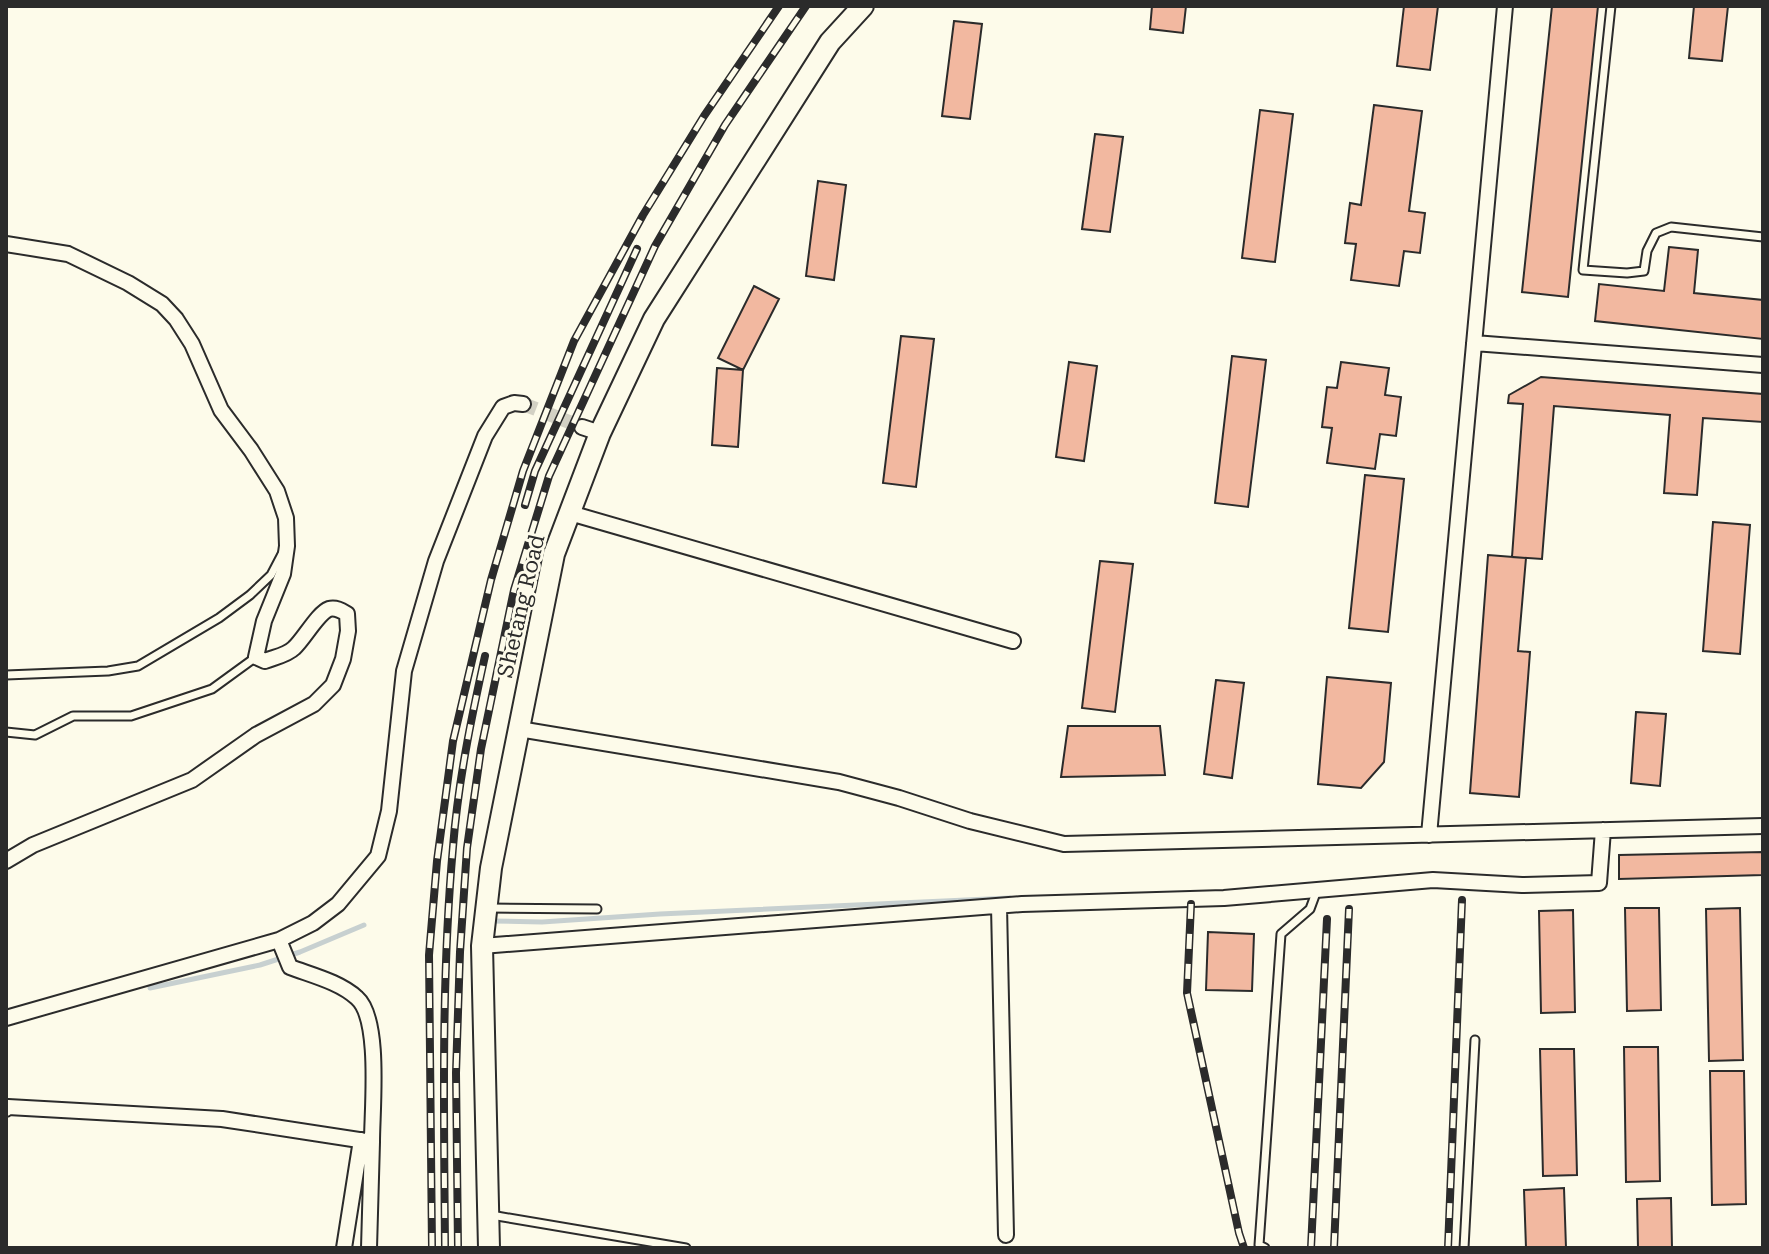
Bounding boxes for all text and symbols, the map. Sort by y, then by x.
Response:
street label: Shetang Road [492,532,550,680]

